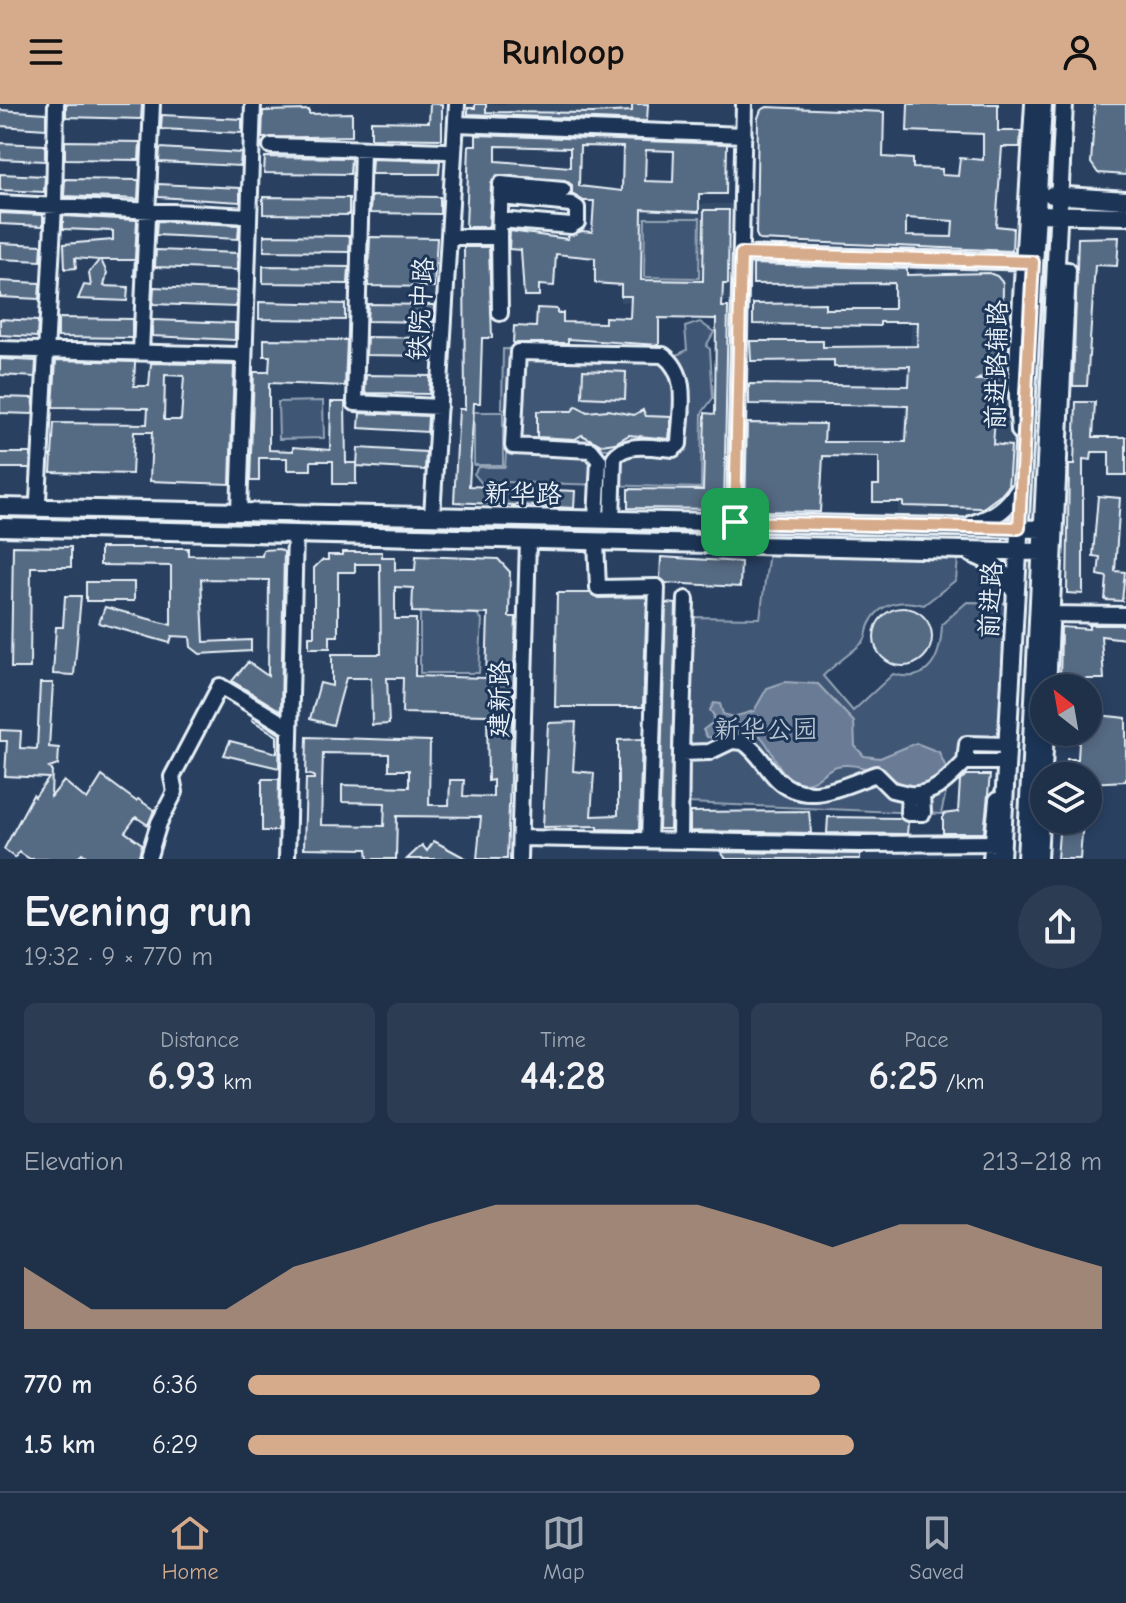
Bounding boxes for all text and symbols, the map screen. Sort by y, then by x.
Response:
icon: menu [24,30,68,74]
icon: person [1058,30,1102,74]
text: Runloop [501,32,625,73]
street label: 铁院中路 [402,256,440,362]
street label: 前进路辅路 [981,300,1013,430]
street label: 新华路 [484,478,562,510]
pin [701,488,769,556]
icon: arrive [713,500,757,544]
street label: 前进路 [974,560,1008,640]
street label: 建新路 [484,660,516,738]
north arrow [1030,674,1102,746]
map controls [1030,674,1102,834]
park label: 新华公园 [714,715,818,745]
button: layers [1030,762,1102,834]
button: share [1018,885,1102,969]
text: Evening run [24,886,252,937]
text: 19:32 · 9 × 770 m [24,942,213,972]
text: Distance [160,1027,239,1053]
text: Time [540,1027,586,1053]
text: Pace [904,1027,949,1053]
text: 6.93 [147,1053,216,1099]
text: 44:28 [520,1053,606,1099]
text: 6:25 [868,1053,939,1099]
text: km [216,1069,252,1095]
text: /km [939,1069,984,1095]
text: Elevation [24,1147,124,1177]
text: 213–218 m [982,1147,1102,1177]
text: 770 m [24,1370,92,1400]
text: 6:36 [152,1370,198,1400]
text: 1.5 km [24,1430,95,1460]
text: 6:29 [152,1430,198,1460]
tab: Home [162,1511,218,1585]
tab: Map [542,1511,586,1585]
tab: Saved [909,1511,964,1585]

